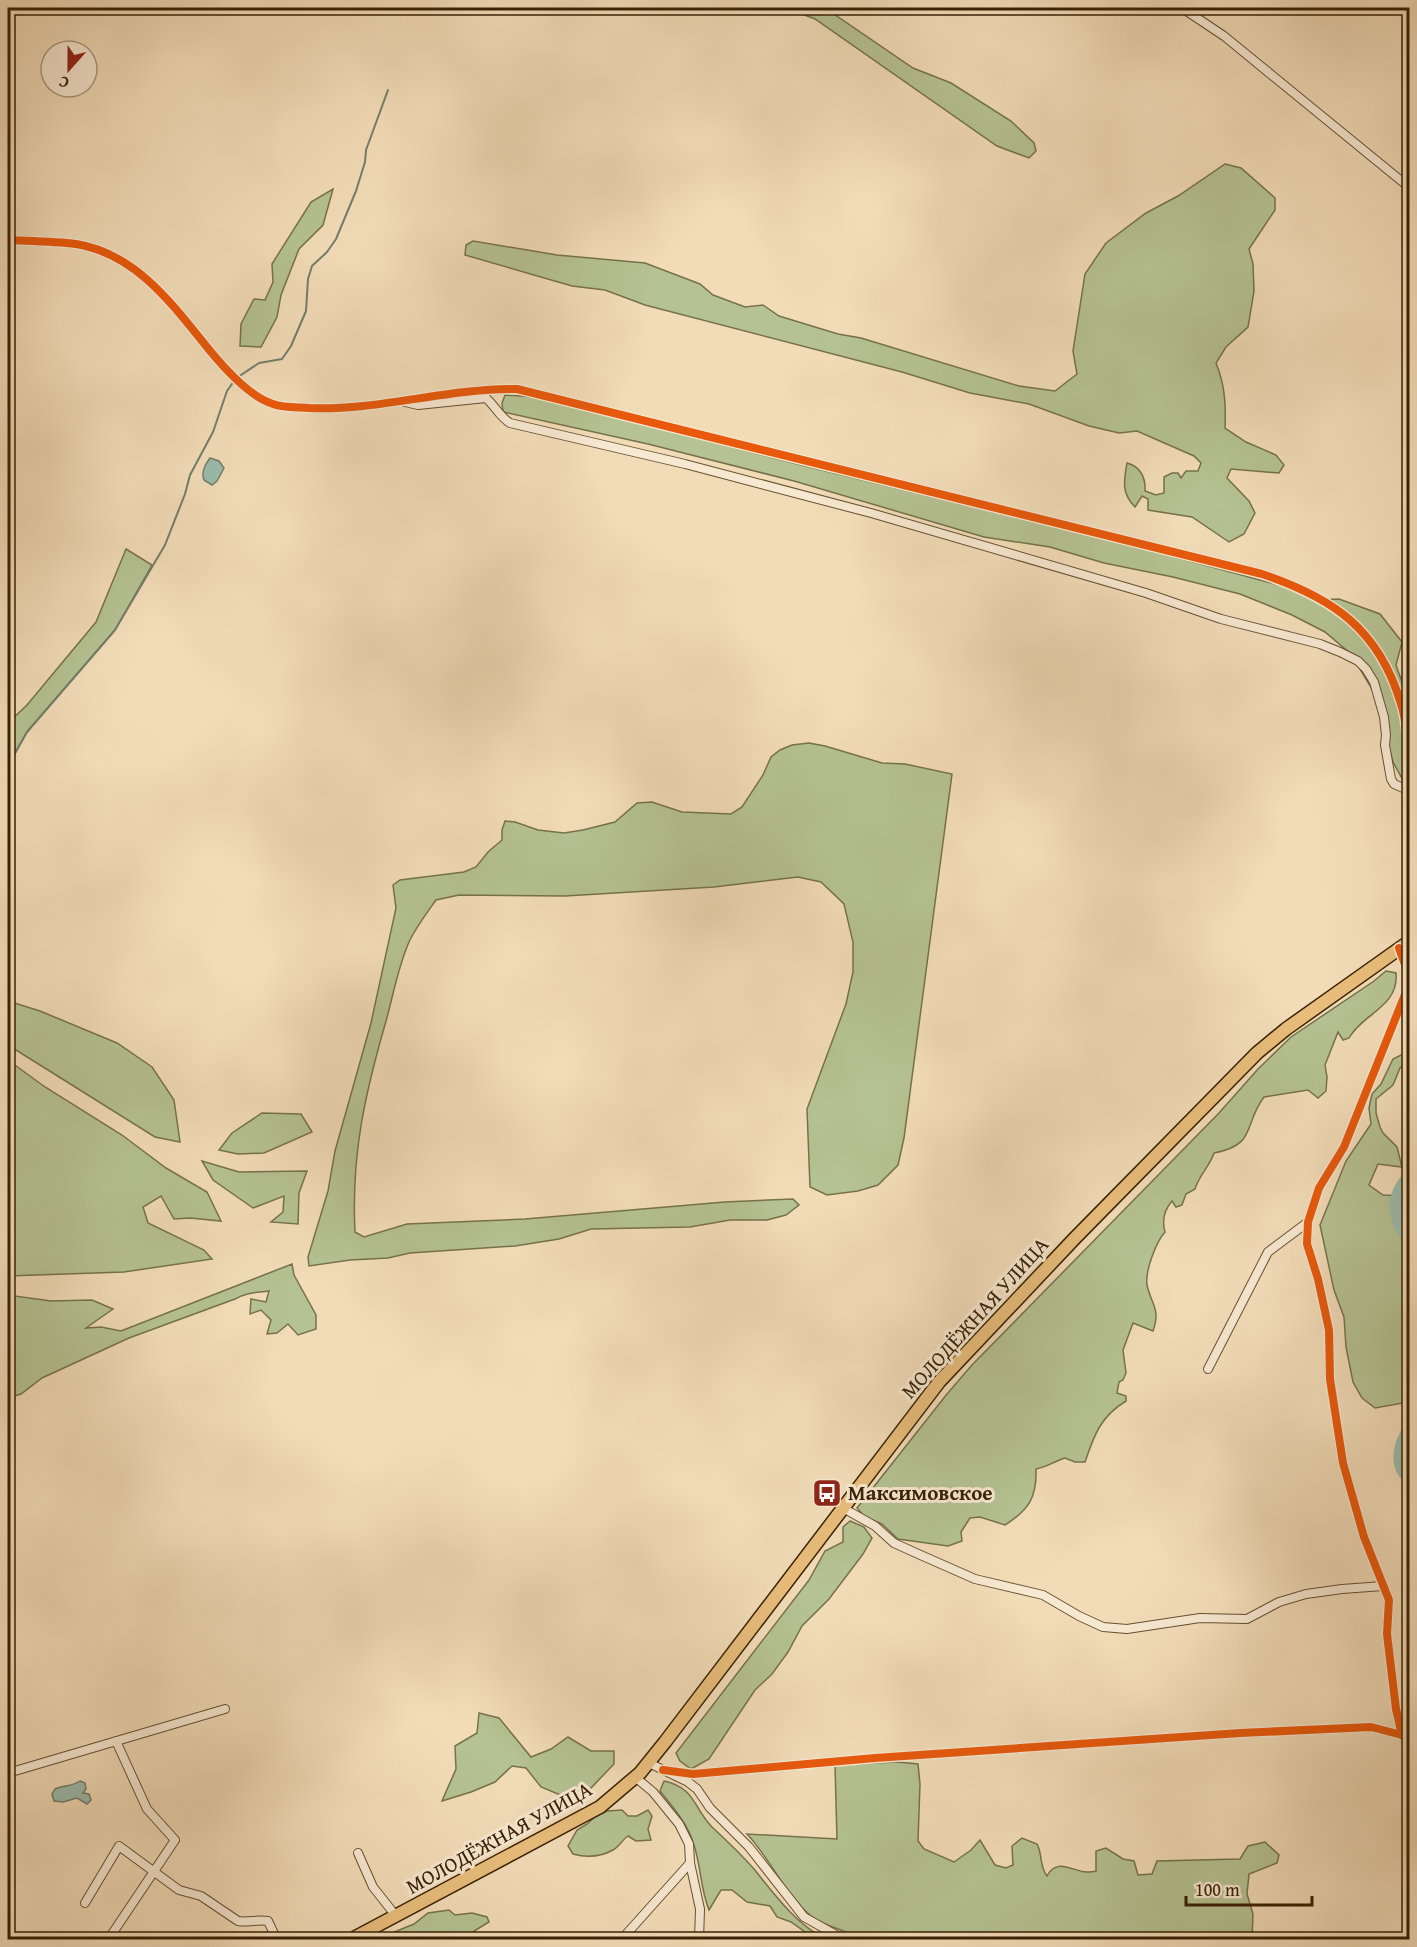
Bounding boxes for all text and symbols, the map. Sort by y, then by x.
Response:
north arrow [39,39,99,99]
text: С [55,70,72,96]
street label: МОЛОДЁЖНАЯ УЛИЦА [893,1230,1056,1405]
bus stop icon: Максимовское [811,1477,843,1509]
place label: Максимовское [848,1477,993,1508]
street label: МОЛОДЁЖНАЯ УЛИЦА [400,1773,598,1902]
scale bar [1186,1869,1312,1907]
text: 100 m [1195,1876,1240,1903]

